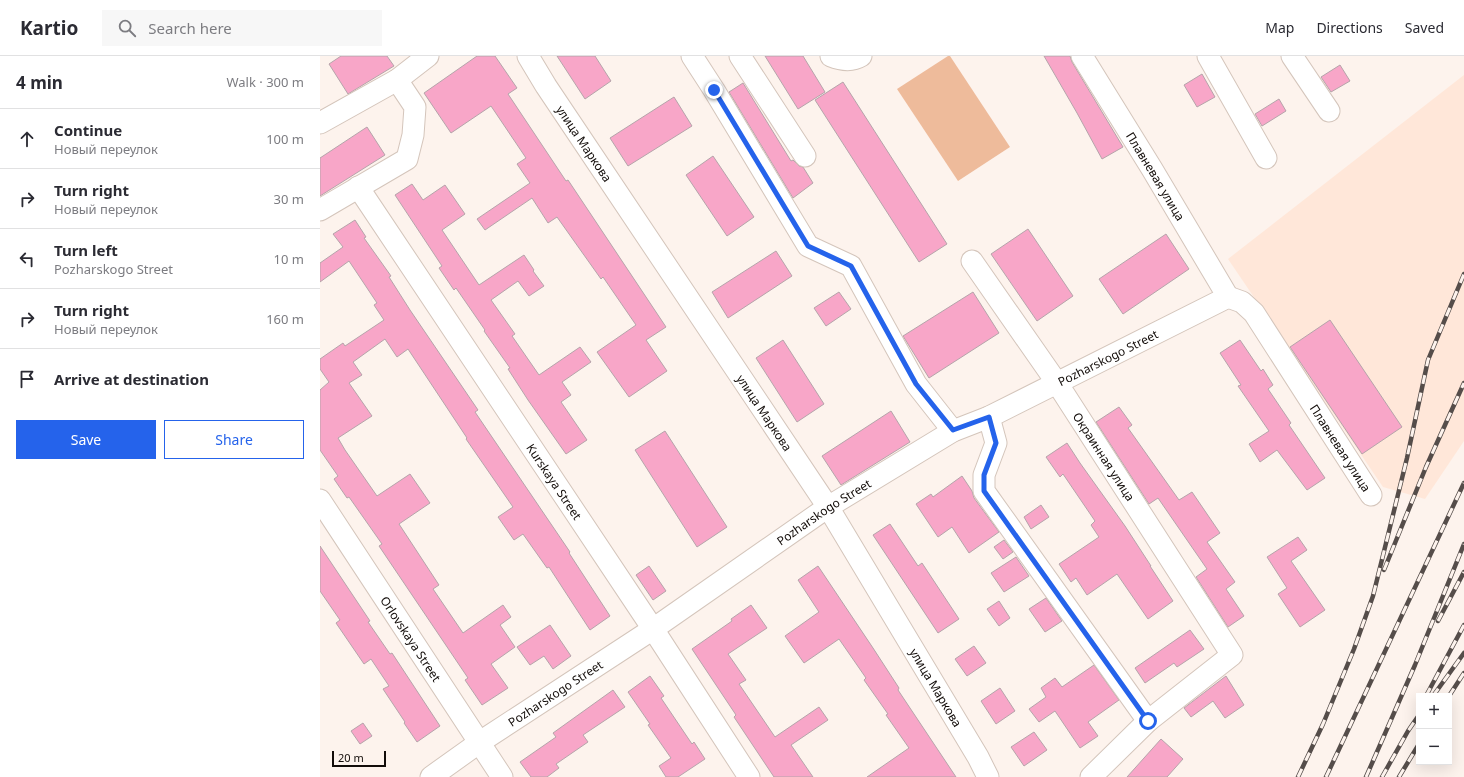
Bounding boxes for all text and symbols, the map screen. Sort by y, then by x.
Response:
search box [102,10,382,46]
text: Kartio [20,15,78,41]
icon: search [116,17,138,39]
text: Search here [148,18,232,38]
text: Map [1265,18,1294,37]
text: Directions [1316,18,1383,37]
text: Saved [1405,18,1444,37]
text: 4 min [16,71,63,94]
text: Walk · 300 m [226,73,304,91]
route end [705,81,723,99]
street label: улица Маркова [553,102,616,185]
text: Continue [54,120,122,140]
icon: ahead [16,128,38,150]
street label: Плавневая улица [1122,128,1189,224]
text: 100 m [266,130,304,148]
text: Новый переулок [54,140,158,158]
text: Turn right [54,180,129,200]
icon: right [16,188,38,210]
text: 30 m [274,190,304,208]
text: Новый переулок [54,200,158,218]
text: Turn left [54,240,118,260]
icon: left [16,248,38,270]
text: 10 m [274,250,304,268]
text: Pozharskogo Street [54,260,173,278]
text: Turn right [54,300,129,320]
icon: right [16,308,38,330]
text: 160 m [266,310,304,328]
text: Новый переулок [54,320,158,338]
street label: Pozharskogo Street [1055,325,1161,390]
icon: arrive [16,368,38,390]
text: Arrive at destination [54,369,209,389]
street label: улица Маркова [733,371,796,454]
street label: Плавневая улица [1306,401,1375,495]
street label: Окраинная улица [1069,409,1139,504]
button: Save [16,420,156,459]
button: Share [164,420,304,459]
street label: Kurskaya Street [523,440,586,523]
street label: Pozharskogo Street [773,474,875,549]
street label: Orlovskaya Street [377,593,446,685]
street label: улица Маркова [906,645,966,730]
street label: Pozharskogo Street [504,655,606,730]
map controls [1416,693,1452,765]
button: + [1416,693,1452,729]
route start [1139,712,1157,730]
button: − [1416,729,1452,765]
scale bar [332,749,386,768]
text: 20 m [338,750,364,765]

